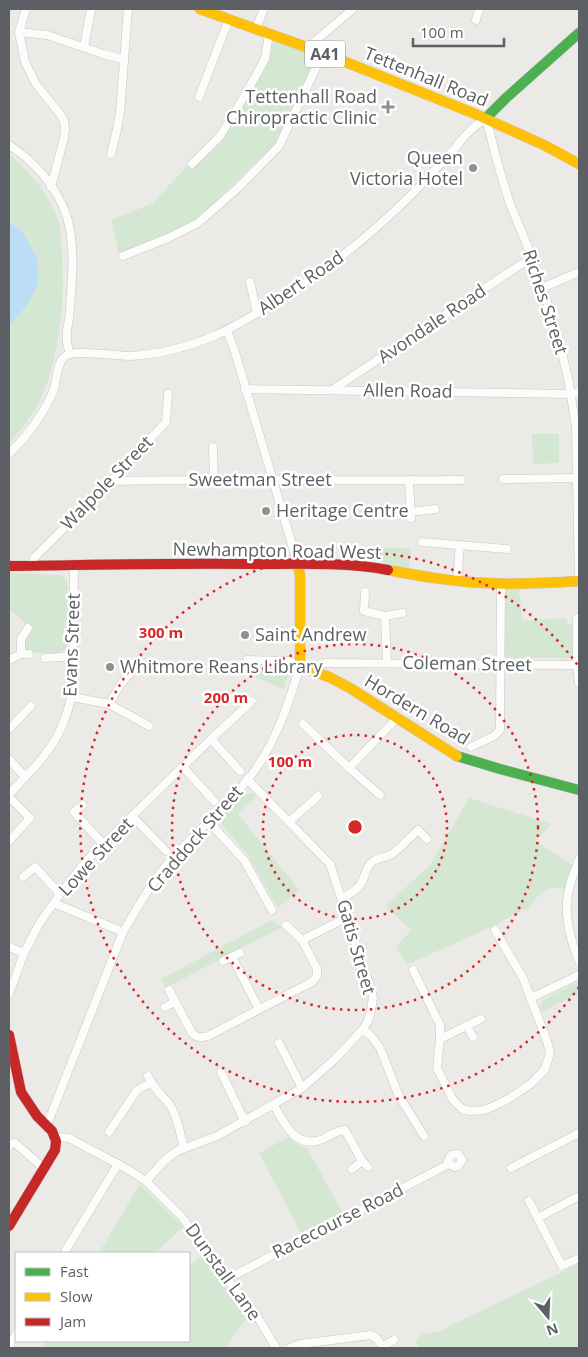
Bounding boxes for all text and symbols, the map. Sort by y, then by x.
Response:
scale bar [413,15,504,47]
text: 100 m [420,22,464,42]
street label: Tettenhall Road [361,40,492,112]
road number: A41 [305,41,345,68]
place label: Tettenhall Road Chiropractic Clinic [226,84,377,129]
marker: Tettenhall Road Chiropractic Clinic [381,100,395,114]
place label: Queen Victoria Hotel [350,145,463,190]
marker: Queen Victoria Hotel [467,162,479,174]
street label: Albert Road [253,245,348,320]
street label: Riches Street [518,246,574,357]
street label: Avondale Road [373,278,490,368]
street label: Allen Road [363,377,453,403]
street label: Walpole Street [55,430,157,535]
street label: Sweetman Street [188,467,332,491]
place label: Heritage Centre [276,498,409,522]
marker: Heritage Centre [260,505,272,517]
street label: Newhampton Road West [173,536,382,564]
street label: Evans Street [57,593,85,697]
text: 300 m [139,622,183,642]
place label: Saint Andrew [255,622,366,646]
marker: Saint Andrew [239,629,251,641]
street label: Coleman Street [402,650,532,676]
place label: Whitmore Reans Library [120,654,323,678]
marker: Whitmore Reans Library [104,661,116,673]
street label: Hordern Road [361,668,475,750]
text: 200 m [204,687,248,707]
text: 100 m [268,751,312,771]
street label: Craddock Street [141,780,247,897]
street label: Lowe Street [53,812,138,901]
centre of rings [346,818,364,836]
street label: Gatis Street [332,897,382,997]
street label: Racecourse Road [268,1177,407,1263]
street label: Dunstall Lane [180,1218,267,1325]
legend [15,1252,190,1342]
text: Fast [60,1261,89,1281]
text: Slow [60,1286,93,1306]
north arrow [523,1292,573,1342]
text: Jam [58,1311,86,1331]
text: N [544,1319,561,1341]

